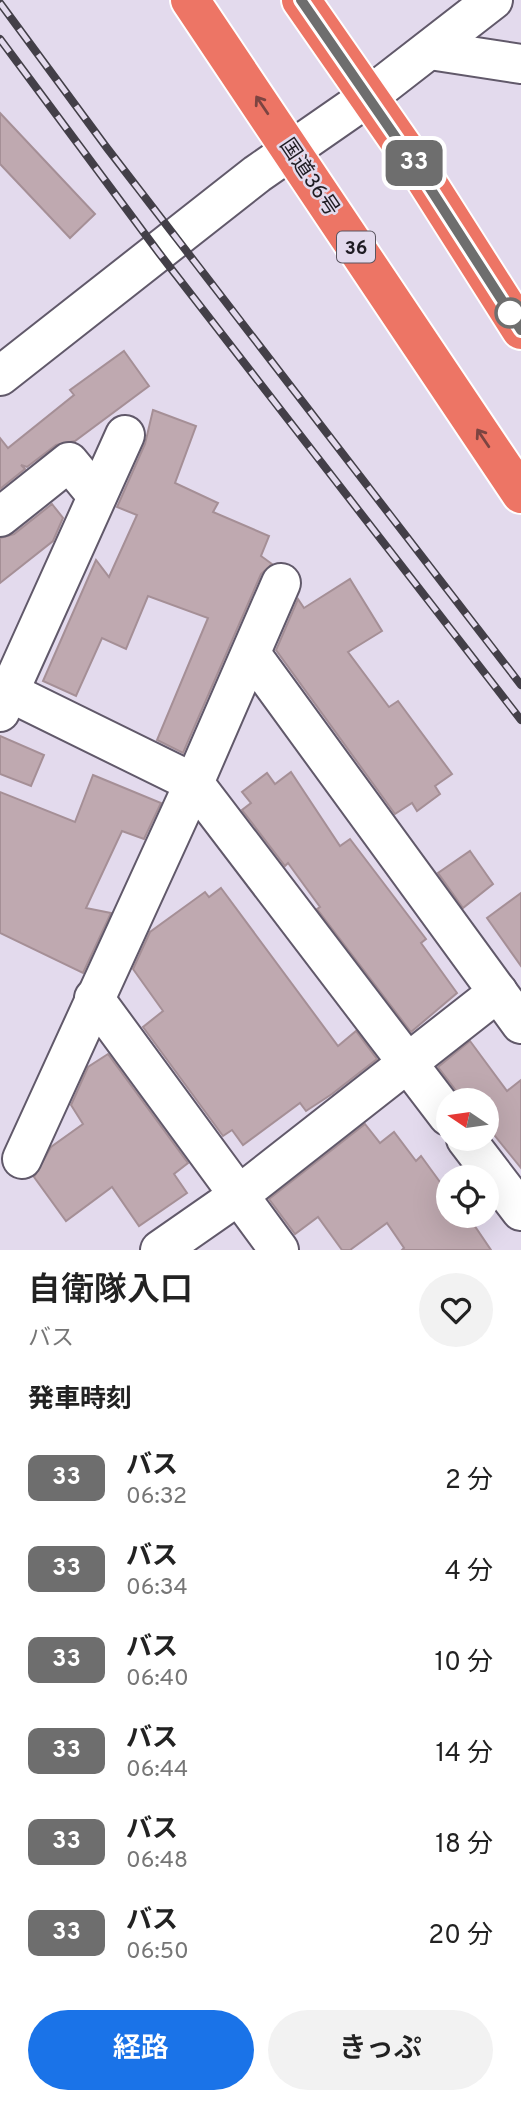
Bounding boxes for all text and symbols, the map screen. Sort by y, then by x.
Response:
one-way arrow [255,96,269,115]
street label: 国道36号 [273,134,345,222]
line badge: 33 [382,140,446,186]
text: 33 [400,148,428,178]
road number: 36 [337,232,375,262]
unlabelled marker [495,298,521,328]
one-way arrow [475,429,490,448]
north arrow [436,1088,499,1152]
map controls [436,1088,499,1228]
button: locate [436,1165,499,1228]
text: 自衛隊入口 [28,1271,193,1313]
button: heart [419,1273,493,1347]
text: バス [28,1325,74,1354]
text: 発車時刻 [28,1384,132,1417]
text: バス [126,1450,178,1483]
text: 33 [52,1463,81,1493]
text: 2 分 [445,1465,493,1498]
text: 06:32 [126,1483,187,1512]
text: バス [126,1541,178,1574]
text: 33 [52,1554,81,1584]
text: 4 分 [445,1556,493,1589]
text: 06:34 [126,1574,188,1603]
text: バス [126,1632,178,1665]
text: 33 [52,1645,81,1675]
text: 10 分 [434,1647,493,1680]
text: 06:40 [126,1665,189,1694]
text: バス [126,1723,178,1756]
text: 33 [52,1736,81,1766]
text: 14 分 [436,1738,493,1771]
text: 06:44 [126,1756,188,1785]
text: バス [126,1814,178,1847]
text: 33 [52,1827,81,1857]
text: 18 分 [435,1829,493,1862]
text: 06:48 [126,1847,188,1876]
text: バス [126,1905,178,1938]
text: 33 [52,1918,81,1948]
text: 20 分 [428,1920,493,1953]
text: 06:50 [126,1938,189,1967]
button: 経路 [28,2010,254,2090]
button: きっぷ [268,2010,493,2090]

